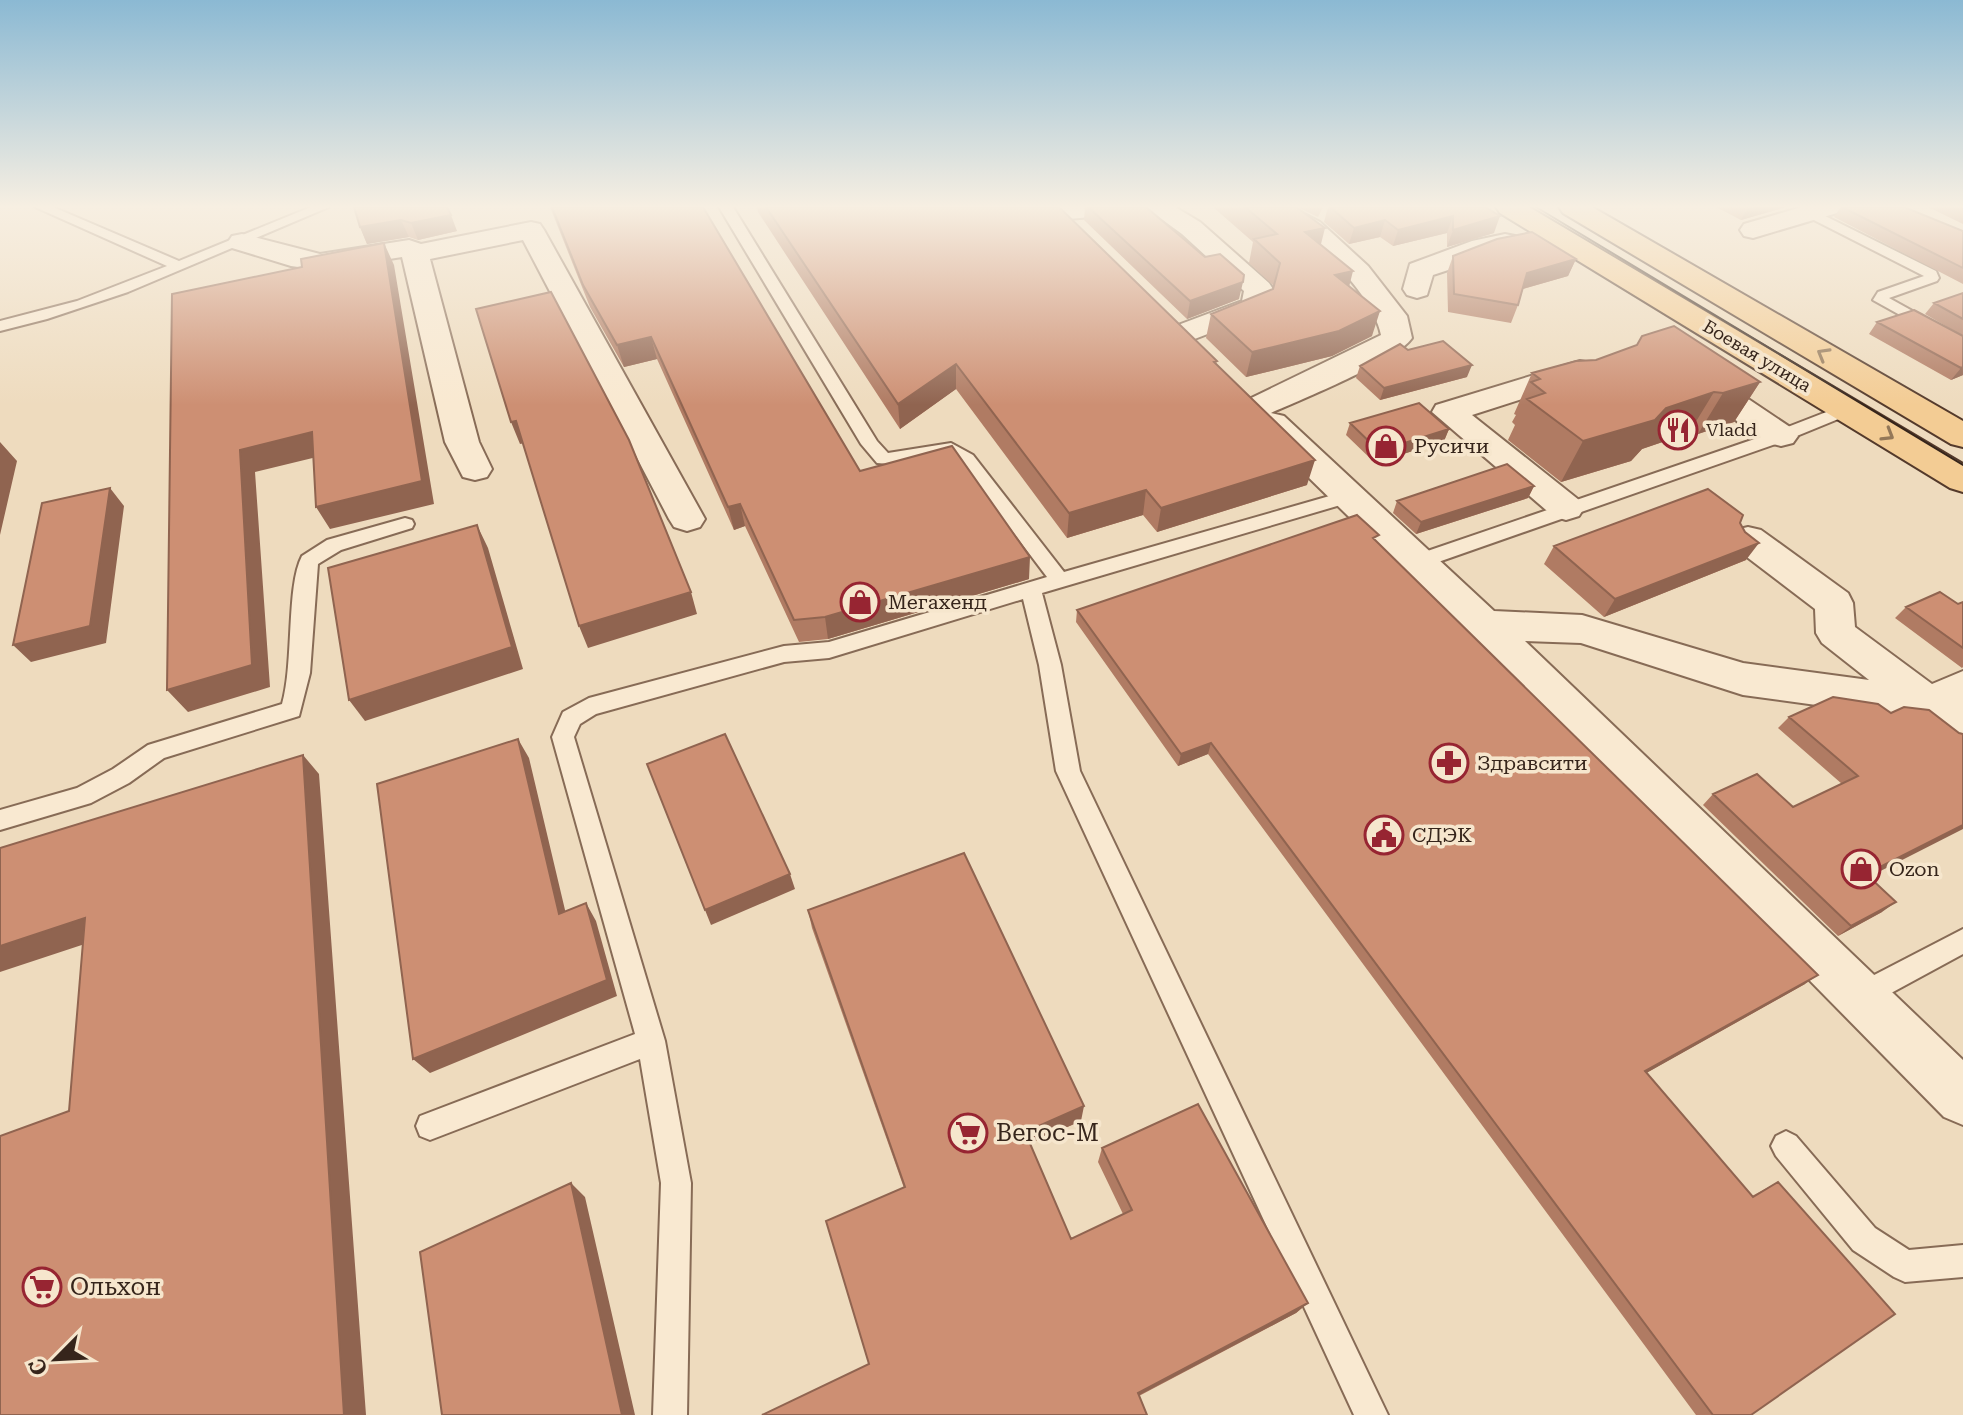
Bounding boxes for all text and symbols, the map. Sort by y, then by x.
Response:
street label: Боевая улица [1699,315,1815,396]
one-way arrow [1817,348,1832,364]
restaurant icon: Vladd [1657,409,1699,451]
place label: Vladd [1706,419,1757,440]
shop icon: Русичи [1365,425,1407,467]
one-way arrow [1880,425,1894,440]
place label: Русичи [1414,434,1489,458]
shop icon: Мегахенд [839,581,881,623]
place label: Мегахенд [888,590,987,614]
pharmacy icon: Здравсити [1428,742,1470,784]
place label: Здравсити [1477,751,1587,775]
public building icon: СДЭК [1363,814,1405,856]
place label: СДЭК [1412,823,1472,847]
shop icon: Ozon [1840,848,1882,890]
place label: Ozon [1889,857,1940,881]
supermarket icon: Вегос-М [947,1112,989,1154]
place label: Вегос-М [996,1119,1099,1147]
supermarket icon: Ольхон [21,1266,63,1308]
place label: Ольхон [70,1273,161,1301]
north arrow [16,1319,96,1399]
text: С [24,1355,53,1379]

